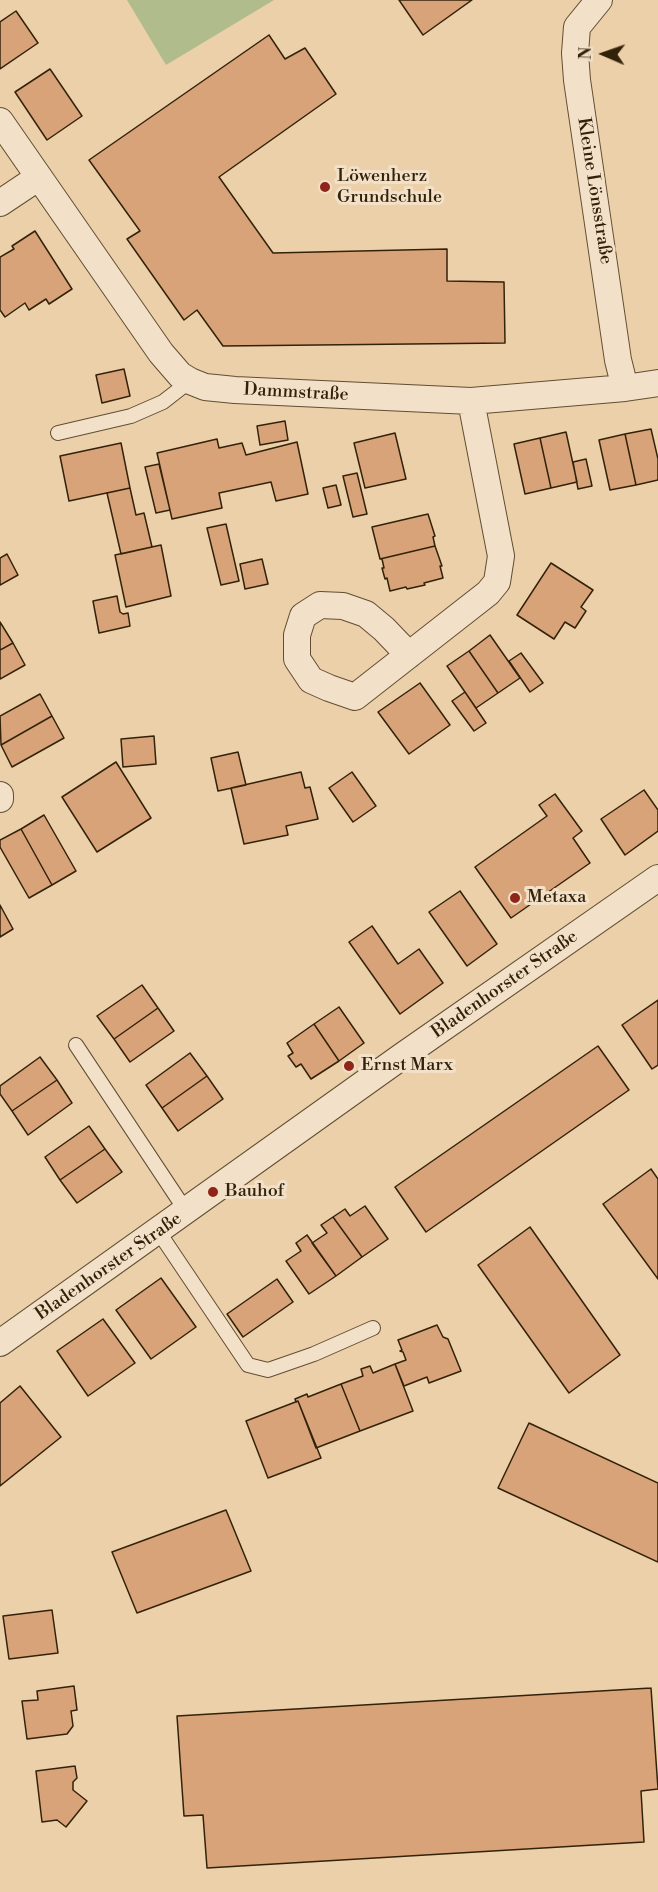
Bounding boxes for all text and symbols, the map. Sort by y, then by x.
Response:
north arrow [574,24,634,84]
text: N [576,47,596,60]
street label: Kleine Lönsstraße [572,116,616,266]
place label: Löwenherz Grundschule [337,166,442,208]
marker: Löwenherz Grundschule [318,180,332,194]
street label: Dammstraße [243,379,349,407]
place label: Metaxa [527,887,586,909]
marker: Metaxa [508,891,522,905]
street label: Bladenhorster Straße [428,926,582,1044]
place label: Ernst Marx [361,1055,453,1077]
marker: Ernst Marx [342,1059,356,1073]
place label: Bauhof [225,1181,284,1203]
marker: Bauhof [206,1185,220,1199]
street label: Bladenhorster Straße [32,1208,186,1326]

